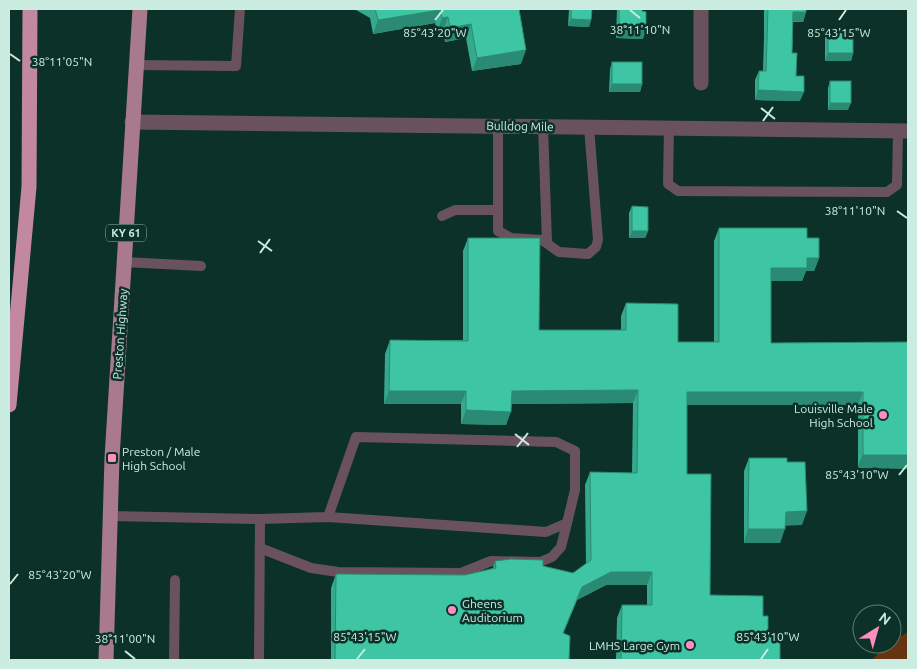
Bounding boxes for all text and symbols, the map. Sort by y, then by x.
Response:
text: 38°11'10"N [610,23,670,36]
text: 85°43'20"W [403,26,467,39]
text: 85°43'15"W [807,26,871,39]
text: 38°11'05"N [32,55,92,68]
street label: Bulldog Mile [486,119,554,133]
text: 38°11'10"N [825,204,885,217]
road number: KY 61 [106,224,146,242]
street label: Preston Highway [110,288,130,380]
place label: Louisville Male High School [794,402,873,429]
marker: Louisville Male High School [877,409,889,421]
place label: Preston / Male High School [122,445,200,472]
marker: Preston / Male High School [106,452,118,464]
text: 85°43'10"W [825,468,889,481]
text: 85°43'20"W [28,568,92,581]
place label: Gheens Auditorium [462,597,523,624]
marker: Gheens Auditorium [446,604,458,616]
north arrow [852,604,902,654]
text: N [876,609,894,628]
text: 85°43'15"W [333,630,397,643]
text: 85°43'10"W [736,630,800,643]
text: 38°11'00"N [95,632,155,645]
place label: LMHS Large Gym [589,639,680,652]
marker: LMHS Large Gym [684,639,696,651]

